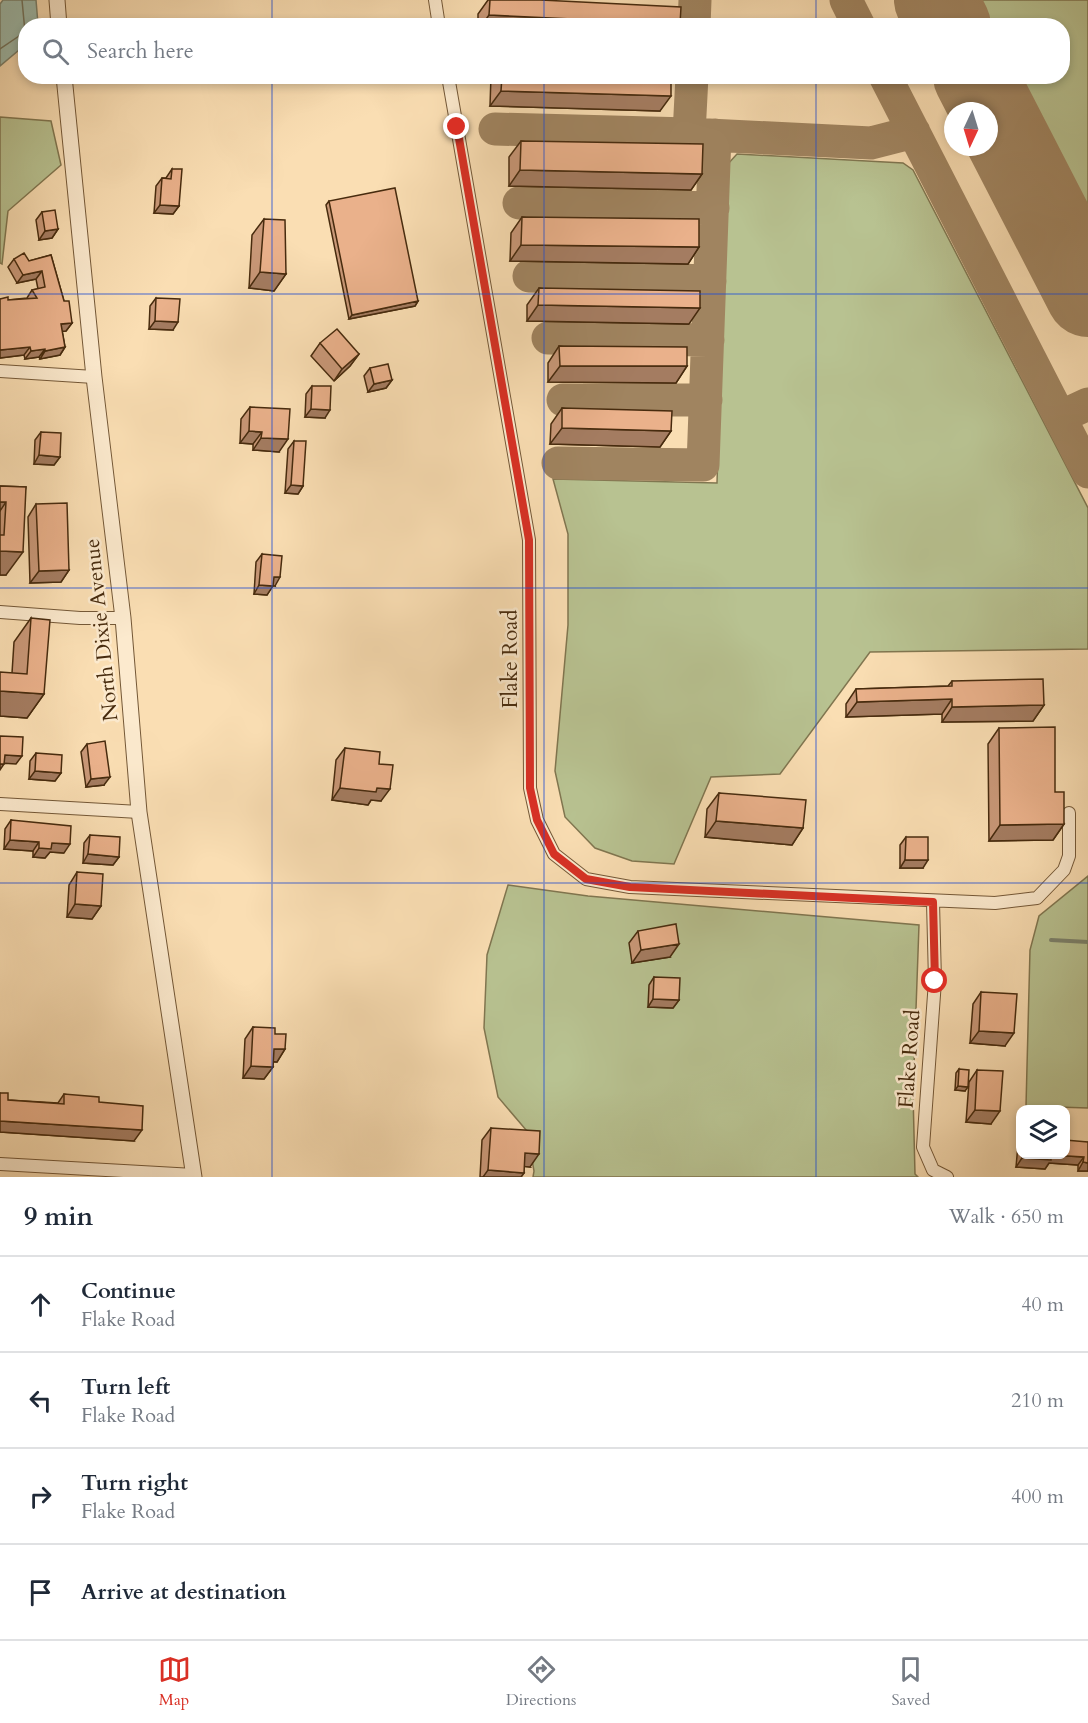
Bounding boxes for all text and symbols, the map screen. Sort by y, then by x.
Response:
search box [18,18,1070,84]
icon: search [39,35,72,68]
text: Search here [87,36,194,66]
north arrow [944,102,998,156]
route end [443,113,469,139]
street label: North Dixie Avenue [77,537,125,723]
street label: Flake Road [496,610,525,708]
route start [921,967,947,993]
street label: Flake Road [892,1009,927,1109]
map controls [1016,1105,1070,1159]
button: layers [1016,1105,1070,1159]
text: 9 min [24,1199,93,1234]
text: Walk · 650 m [949,1203,1064,1230]
text: Continue [81,1276,176,1306]
icon: ahead [24,1288,57,1321]
text: 40 m [1021,1291,1064,1318]
text: Flake Road [81,1306,175,1333]
text: Turn left [81,1372,170,1402]
icon: left [24,1384,57,1417]
text: 210 m [1011,1387,1064,1414]
text: Flake Road [81,1402,175,1429]
text: Turn right [81,1468,188,1498]
icon: right [24,1480,57,1513]
text: 400 m [1011,1483,1064,1510]
text: Flake Road [81,1498,175,1525]
icon: arrive [24,1576,57,1609]
text: Arrive at destination [81,1577,286,1607]
tab: Map [158,1653,191,1711]
tab: Directions [506,1653,576,1711]
tab: Saved [892,1653,930,1711]

